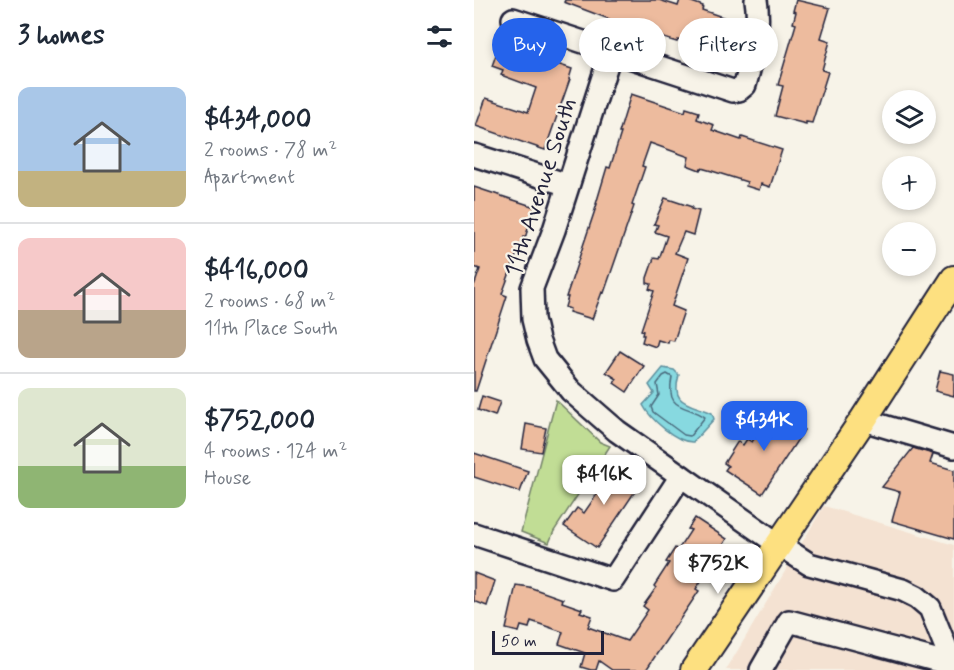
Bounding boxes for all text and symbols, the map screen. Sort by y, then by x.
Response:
chip: Buy [492,18,567,72]
chip: Rent [579,18,666,72]
chip: Filters [678,18,778,72]
text: 3 homes [18,19,105,53]
icon: filters [423,20,456,53]
map controls [882,90,936,276]
button: layers [882,90,936,144]
street label: 11th Avenue South [498,94,585,281]
text: $434,000 [204,103,311,137]
icon: home [66,111,138,183]
text: 2 rooms · 78 m² [204,137,337,164]
button: + [882,156,936,210]
text: Apartment [204,164,295,191]
button: − [882,222,936,276]
text: $416,000 [204,254,309,288]
icon: home [66,262,138,334]
text: 2 rooms · 68 m² [204,288,335,315]
text: 11th Place South [204,315,338,342]
pin: $434K [722,401,806,452]
text: $752,000 [204,404,315,438]
text: $434K [735,407,793,434]
icon: home [66,412,138,484]
text: 4 rooms · 124 m² [204,438,347,465]
pin: $416K [562,455,646,506]
text: $416K [576,461,632,488]
text: House [204,465,251,492]
pin: $752K [676,544,760,595]
text: $752K [688,550,748,577]
scale bar [492,628,604,656]
text: 50 m [501,631,537,652]

